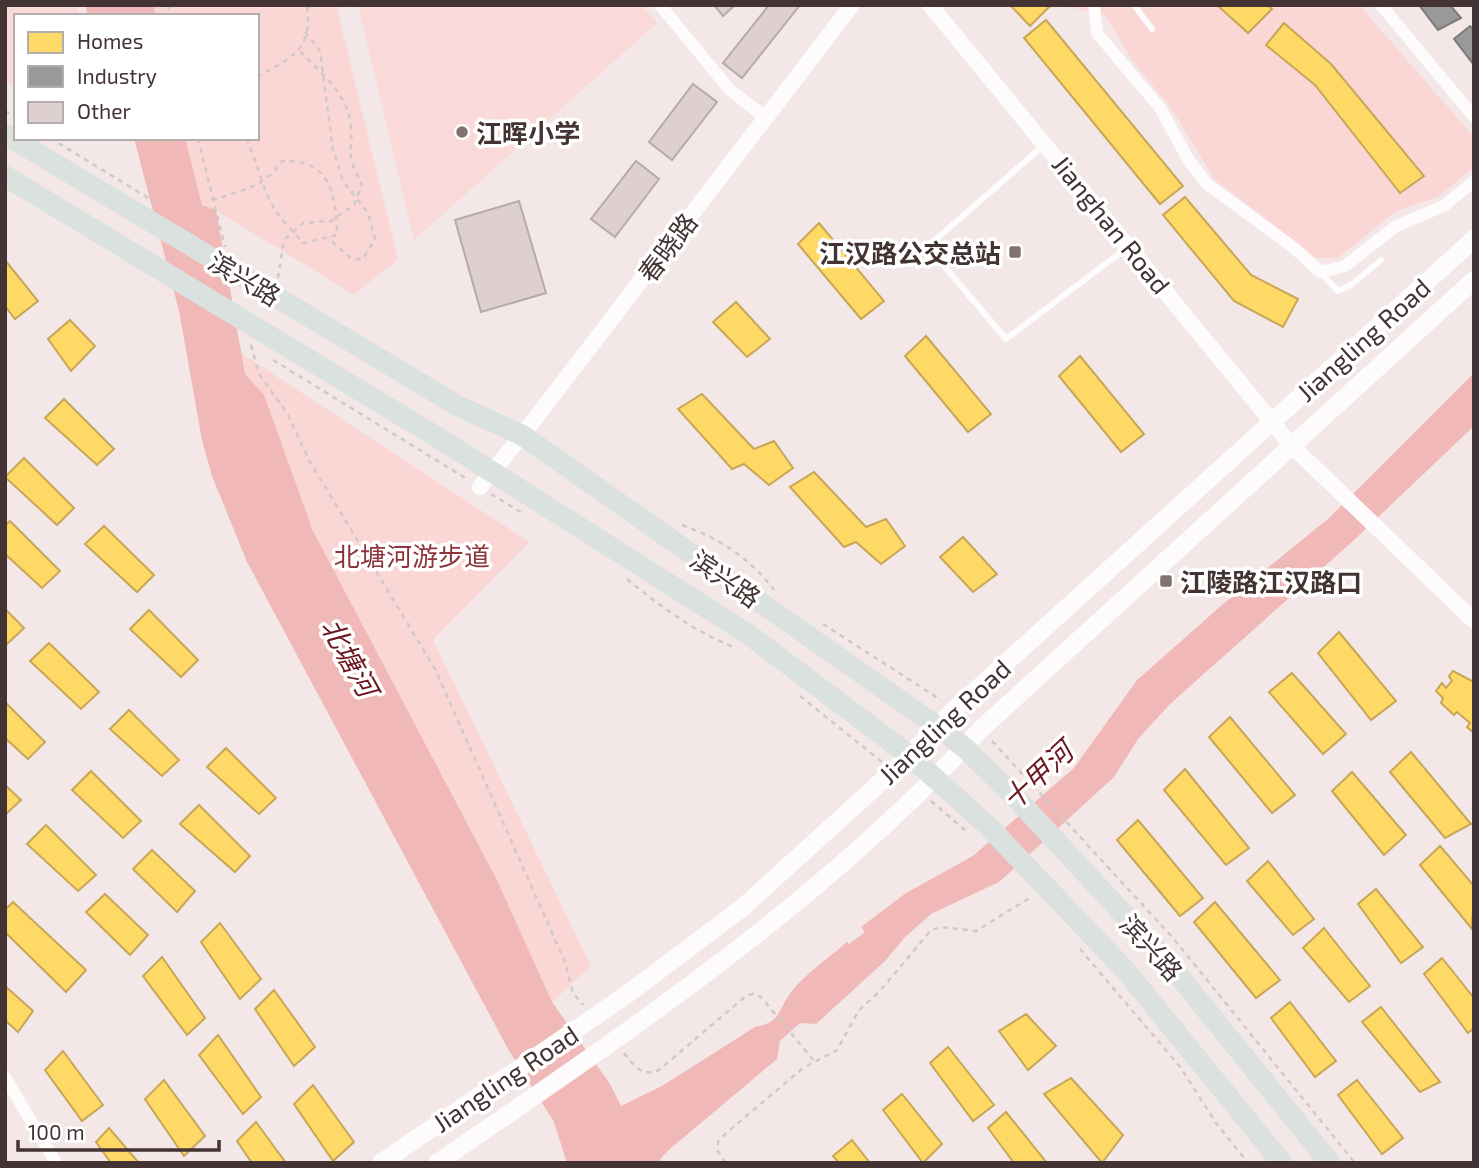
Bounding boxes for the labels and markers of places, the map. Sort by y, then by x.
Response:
place label: 江晖小学 [476,117,580,148]
marker: 江晖小学 [454,124,470,140]
place label: 江汉路公交总站 [819,237,1001,268]
marker: 江汉路公交总站 [1007,244,1023,260]
place label: 江陵路江汉路口 [1180,566,1362,597]
marker: 江陵路江汉路口 [1158,573,1174,589]

